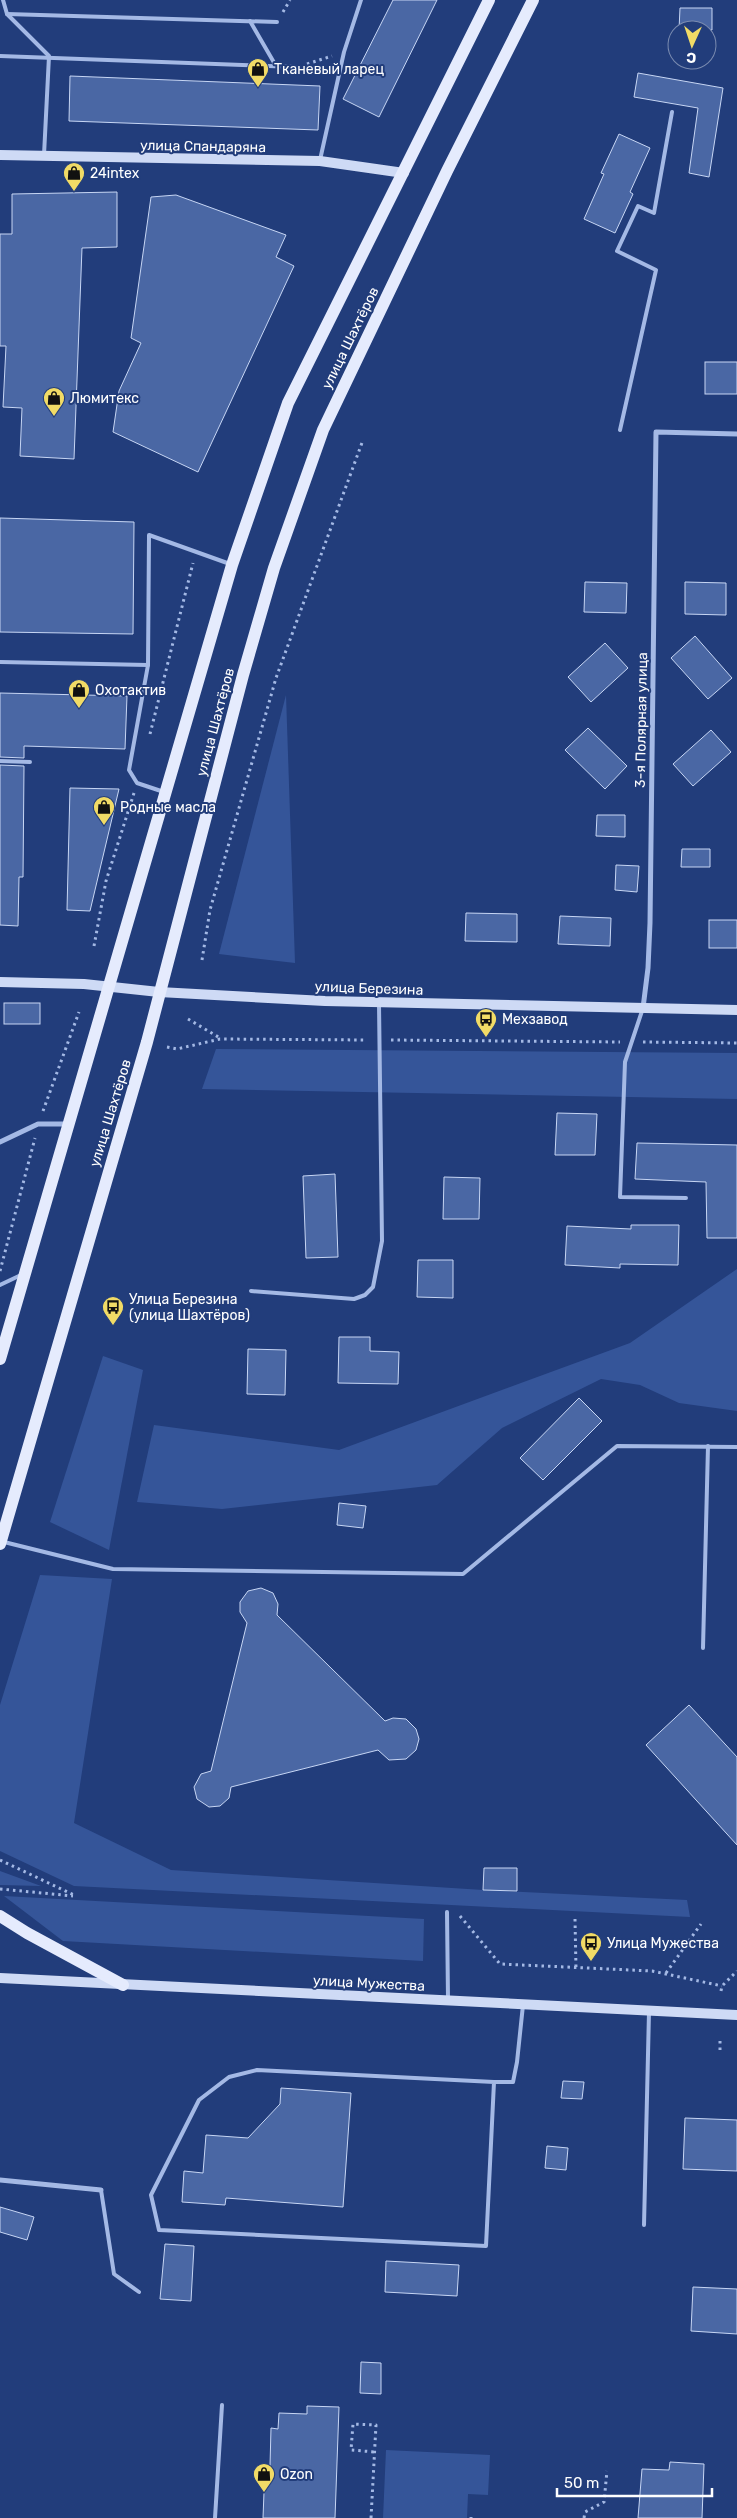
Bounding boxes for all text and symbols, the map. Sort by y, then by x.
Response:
north arrow [667,20,717,70]
text: С [686,49,697,66]
shop icon: Тканевый ларец [246,57,270,88]
place label: Тканевый ларец [274,61,384,78]
street label: улица Спандаряна [140,137,266,156]
shop icon: 24intex [62,161,86,192]
place label: 24intex [90,165,140,182]
street label: улица Шахтёров [318,284,383,392]
shop icon: Люмитекс [42,386,66,417]
place label: Люмитекс [70,390,139,407]
street label: 3-я Полярная улица [632,652,651,788]
street label: улица Шахтёров [193,666,238,778]
shop icon: Охотактив [67,678,91,709]
place label: Охотактив [95,682,166,699]
shop icon: Родные масла [92,795,116,826]
place label: Родные масла [120,799,216,816]
street label: улица Березина [314,978,424,999]
bus stop icon: Мехзавод [474,1007,498,1038]
place label: Мехзавод [502,1011,568,1028]
street label: улица Шахтёров [86,1057,135,1169]
place label: Улица Березина (улица Шахтёров) [129,1291,250,1324]
bus stop icon: Улица Березина (улица Шахтёров) [101,1295,125,1326]
bus stop icon: Улица Мужества [579,1931,603,1962]
place label: Улица Мужества [607,1935,719,1952]
street label: улица Мужества [313,1972,425,1995]
shop icon: Ozon [252,2462,276,2493]
place label: Ozon [280,2466,313,2483]
scale bar [557,2466,712,2498]
text: 50 m [564,2474,599,2492]

